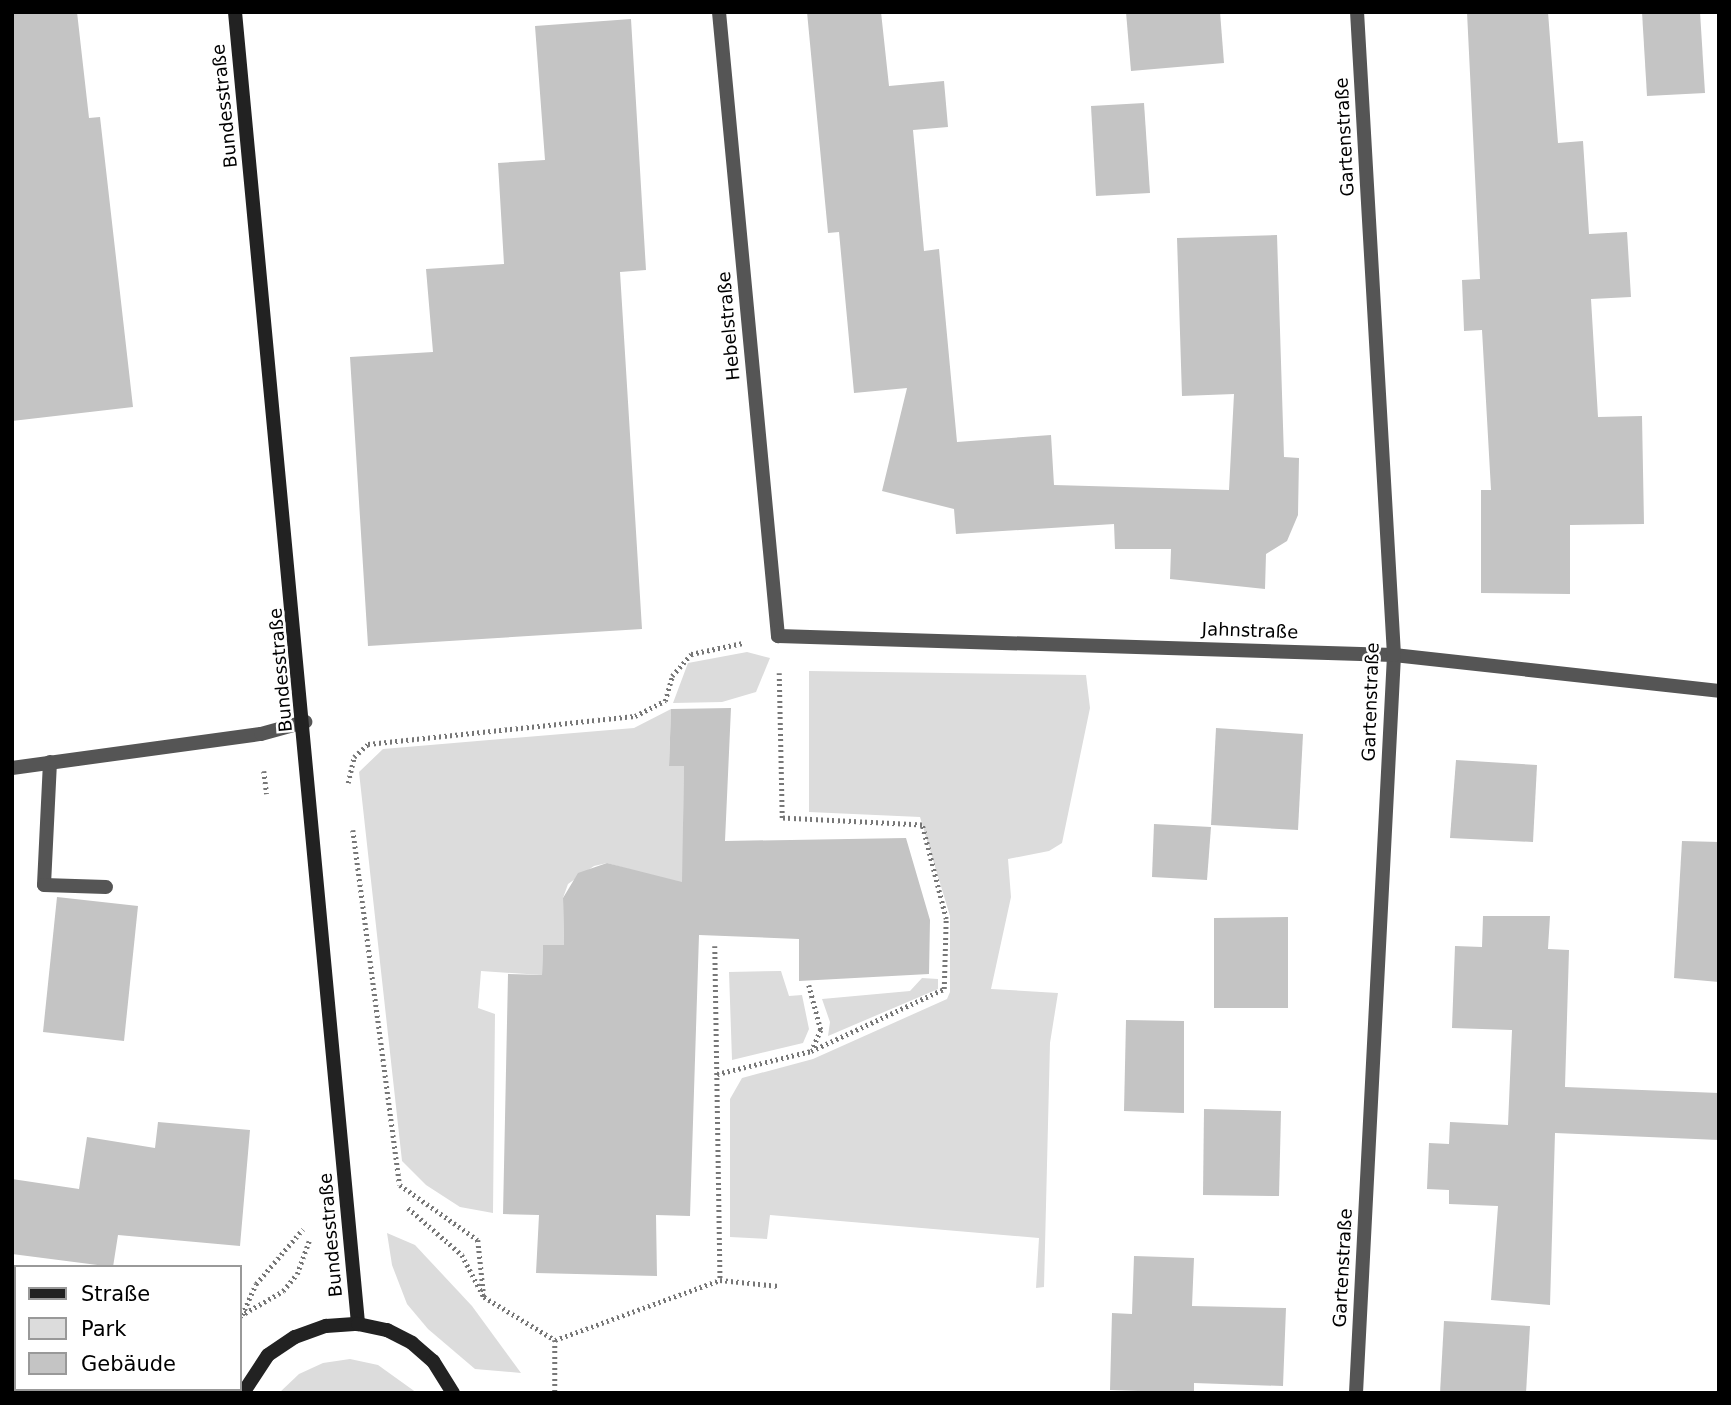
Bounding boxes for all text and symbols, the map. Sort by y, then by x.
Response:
street label: Bundesstraße [208,43,242,169]
street label: Gartenstraße [1331,77,1359,197]
street label: Hebelstraße [713,271,745,381]
street label: Bundesstraße [265,607,297,733]
street label: Jahnstraße [1201,619,1299,643]
street label: Gartenstraße [1358,642,1384,762]
street label: Bundesstraße [315,1172,347,1298]
street label: Gartenstraße [1329,1208,1357,1328]
legend [14,1265,242,1391]
text: Straße [81,1282,150,1306]
text: Park [81,1317,126,1341]
text: Gebäude [81,1352,176,1376]

